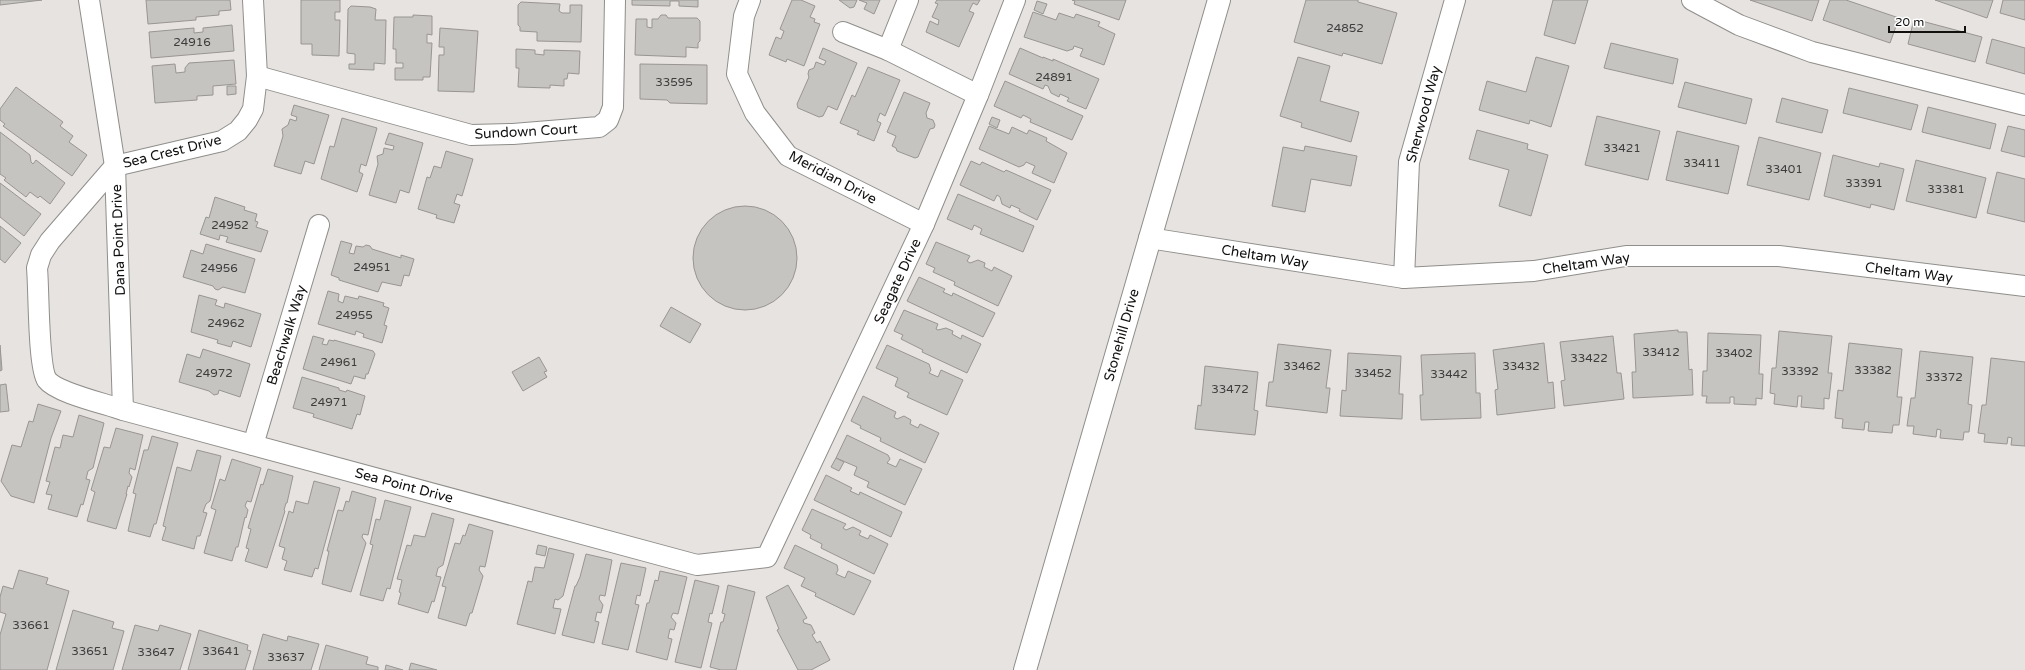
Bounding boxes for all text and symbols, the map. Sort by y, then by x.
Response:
scale bar [1889,8,1965,34]
text: 20 m [1895,15,1924,29]
house number: 24852 [1326,21,1364,35]
house number: 24916 [173,35,211,49]
street label: Sherwood Way [1402,63,1445,164]
house number: 24891 [1035,70,1073,84]
house number: 33595 [655,75,693,89]
street label: Sundown Court [474,120,579,143]
street label: Sea Crest Drive [121,131,223,172]
house number: 33421 [1603,141,1641,155]
street label: Meridian Drive [786,147,880,208]
house number: 33411 [1683,156,1721,170]
house number: 33401 [1765,162,1803,176]
house number: 33391 [1845,176,1883,190]
house number: 33381 [1927,182,1965,196]
street label: Dana Point Drive [108,184,129,296]
house number: 24952 [211,218,249,232]
street label: Seagate Drive [870,236,925,327]
street label: Cheltam Way [1220,241,1310,272]
street label: Cheltam Way [1541,249,1631,278]
street label: Cheltam Way [1864,259,1954,286]
house number: 24951 [353,260,391,274]
house number: 24956 [200,261,238,275]
street label: Beachwalk Way [263,283,310,387]
street label: Stonehill Drive [1100,287,1143,383]
house number: 24955 [335,308,373,322]
house number: 24962 [207,316,245,330]
house number: 33412 [1642,345,1680,359]
house number: 33402 [1715,346,1753,360]
house number: 33422 [1570,351,1608,365]
house number: 24961 [320,355,358,369]
house number: 33462 [1283,359,1321,373]
house number: 33432 [1502,359,1540,373]
house number: 33382 [1854,363,1892,377]
house number: 33392 [1781,364,1819,378]
house number: 24972 [195,366,233,380]
house number: 33452 [1354,366,1392,380]
house number: 33442 [1430,367,1468,381]
house number: 33372 [1925,370,1963,384]
house number: 33472 [1211,382,1249,396]
house number: 24971 [310,395,348,409]
street label: Sea Point Drive [353,464,455,507]
house number: 33661 [12,618,50,632]
house number: 33651 [71,644,109,658]
house number: 33641 [202,644,240,658]
house number: 33647 [137,645,175,659]
house number: 33637 [267,650,305,664]

